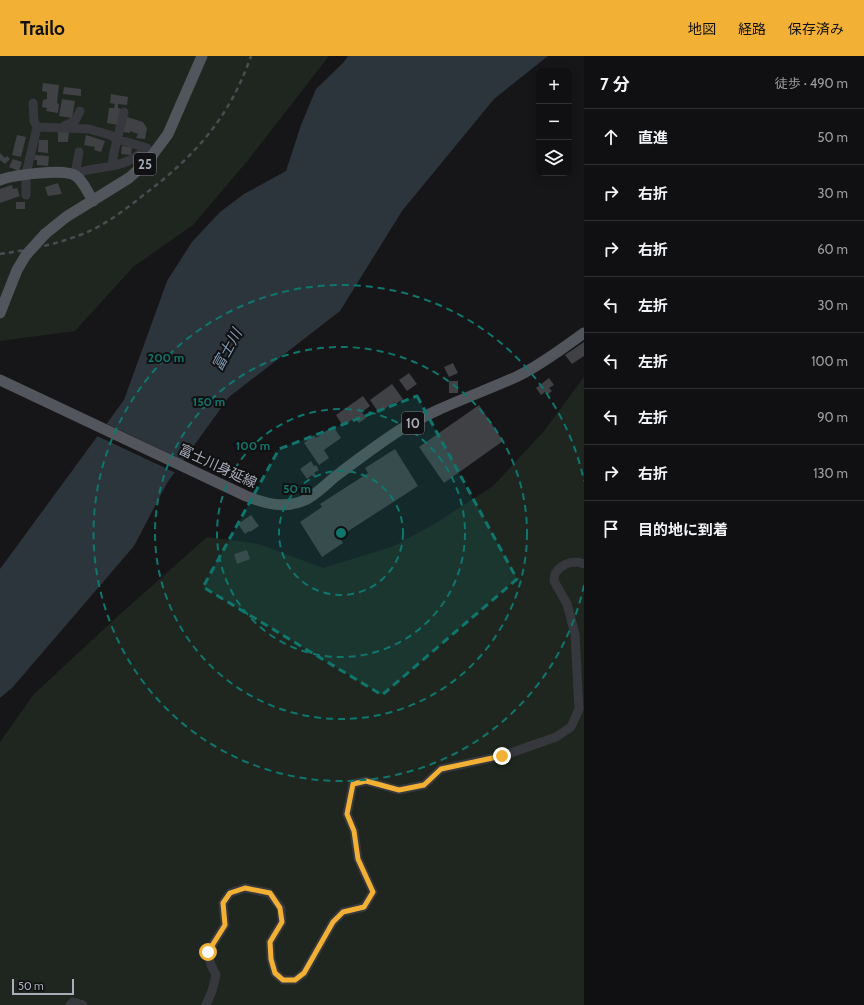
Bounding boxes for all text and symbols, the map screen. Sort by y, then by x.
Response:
text: Trailo [20,17,65,40]
text: 地図 [688,20,716,38]
text: 経路 [738,20,766,38]
text: 保存済み [788,20,844,38]
map controls [536,68,572,176]
button: + [536,68,572,104]
text: 7 分 [600,74,630,94]
text: 徒歩 · 490 m [775,75,848,91]
button: − [536,104,572,140]
icon: ahead [600,126,622,148]
text: 直進 [638,129,668,147]
text: 50 m [818,129,848,145]
button: layers [536,140,572,176]
road number: 25 [134,153,156,175]
icon: right [600,182,622,204]
text: 右折 [638,185,668,203]
text: 30 m [818,185,848,201]
icon: right [600,238,622,260]
text: 右折 [638,241,668,259]
text: 60 m [817,241,848,257]
icon: left [600,294,622,316]
text: 左折 [638,297,668,315]
text: 30 m [818,297,848,313]
water label: 富士川 [208,324,247,374]
text: 200 m [148,350,184,365]
icon: left [600,350,622,372]
text: 左折 [638,353,668,371]
text: 100 m [811,353,848,369]
text: 150 m [193,394,225,409]
icon: left [600,406,622,428]
text: 左折 [638,409,668,427]
text: 90 m [817,409,848,425]
road number: 10 [402,412,424,434]
text: 100 m [236,438,270,453]
street label: 富士川身延線 [176,440,260,492]
icon: right [600,462,622,484]
text: 右折 [638,465,668,483]
text: 130 m [813,465,848,481]
text: 50 m [283,481,311,496]
icon: arrive [600,518,622,540]
text: 目的地に到着 [638,521,728,539]
centre of rings [334,526,348,540]
route end [493,747,511,765]
route start [199,943,217,961]
scale bar [12,977,74,996]
text: 50 m [18,979,44,993]

